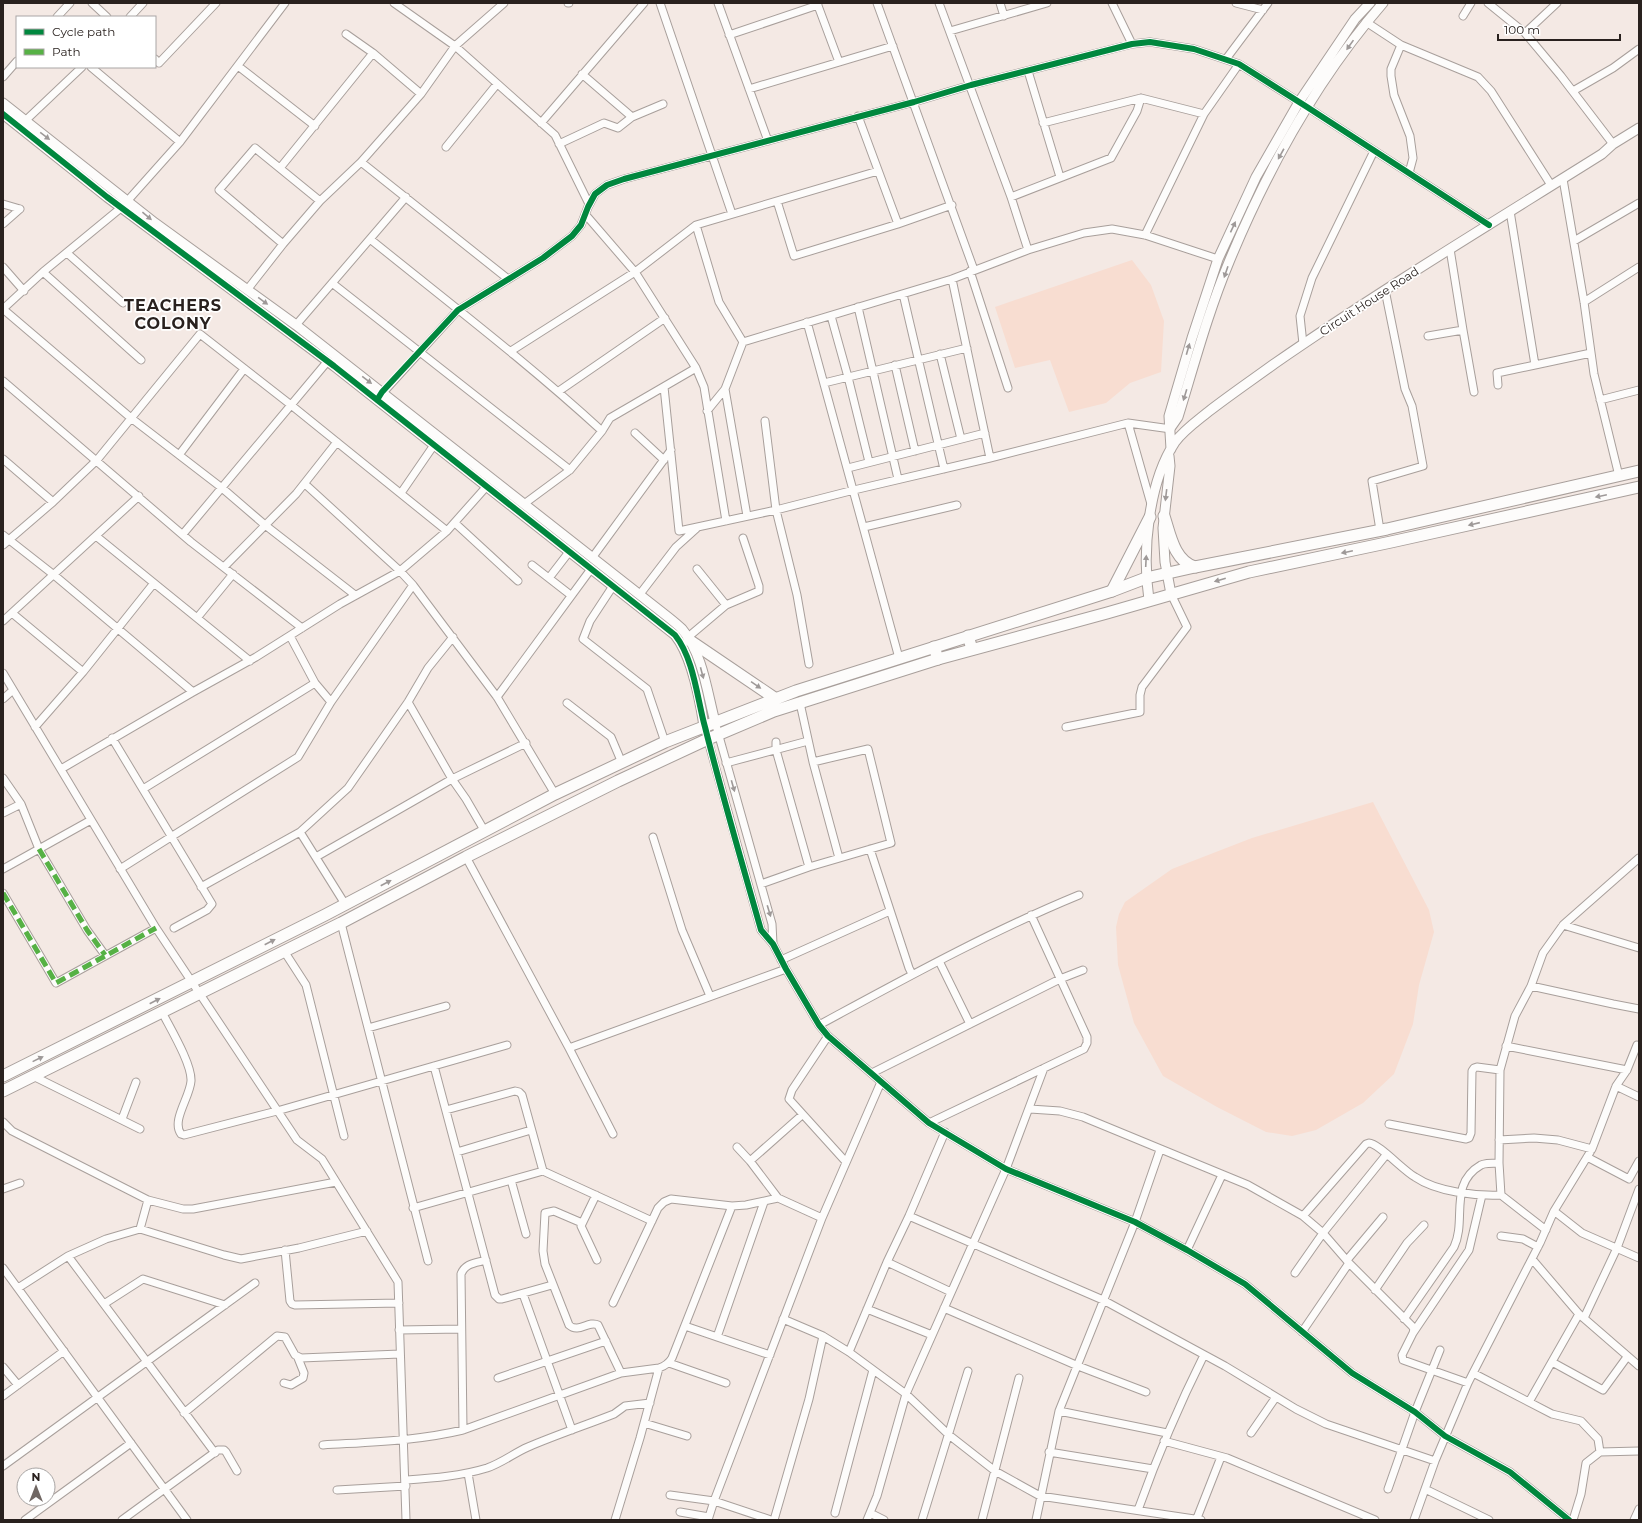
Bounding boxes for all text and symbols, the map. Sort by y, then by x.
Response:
legend [16,16,156,68]
scale bar [1498,16,1620,42]
text: 100 m [1504,22,1540,37]
text: Cycle path [52,24,115,39]
one-way arrow [1346,39,1354,50]
text: Path [52,44,81,59]
one-way arrow [39,132,50,140]
one-way arrow [1278,149,1284,160]
one-way arrow [142,212,152,221]
one-way arrow [1230,221,1236,233]
street label: Circuit House Road [1317,263,1421,339]
one-way arrow [1222,266,1228,278]
district label: TEACHERS COLONY [124,296,222,333]
one-way arrow [258,297,268,305]
one-way arrow [1186,343,1192,355]
one-way arrow [361,376,372,384]
one-way arrow [1182,390,1188,402]
one-way arrow [1163,489,1170,501]
one-way arrow [1595,493,1607,499]
one-way arrow [1468,521,1480,527]
one-way arrow [1341,549,1353,555]
one-way arrow [1143,555,1150,567]
one-way arrow [1214,577,1226,583]
one-way arrow [700,667,706,679]
one-way arrow [751,681,761,689]
one-way arrow [730,780,736,792]
one-way arrow [380,880,392,886]
one-way arrow [766,905,772,917]
one-way arrow [265,939,276,945]
one-way arrow [149,998,160,1004]
one-way arrow [32,1056,44,1062]
north arrow [16,1467,56,1507]
text: N [32,1470,40,1484]

